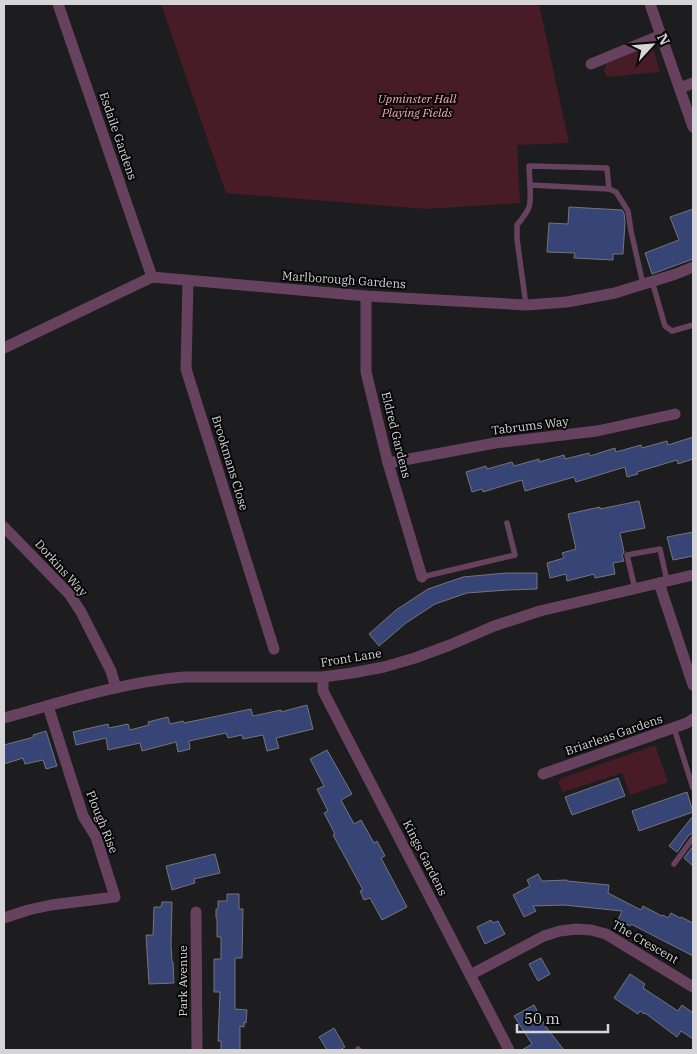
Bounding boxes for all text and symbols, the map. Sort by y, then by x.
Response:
north arrow [627,20,677,70]
text: N [653,30,674,48]
street label: Esdaile Gardens [96,90,141,182]
park label: Upminster Hall Playing Fields [378,91,457,120]
street label: Marlborough Gardens [282,268,407,291]
street label: Eldred Gardens [379,390,414,480]
street label: Brookmans Close [209,413,252,512]
street label: Tabrums Way [490,413,570,438]
street label: Dorkins Way [32,536,91,600]
street label: Front Lane [319,645,383,670]
street label: Briarleas Gardens [563,711,665,758]
street label: Plough Rise [83,788,122,855]
street label: Kings Gardens [400,817,451,898]
street label: The Crescent [609,917,681,967]
street label: Park Avenue [175,945,190,1017]
scale bar [517,1002,608,1034]
text: 50 m [524,1009,560,1028]

